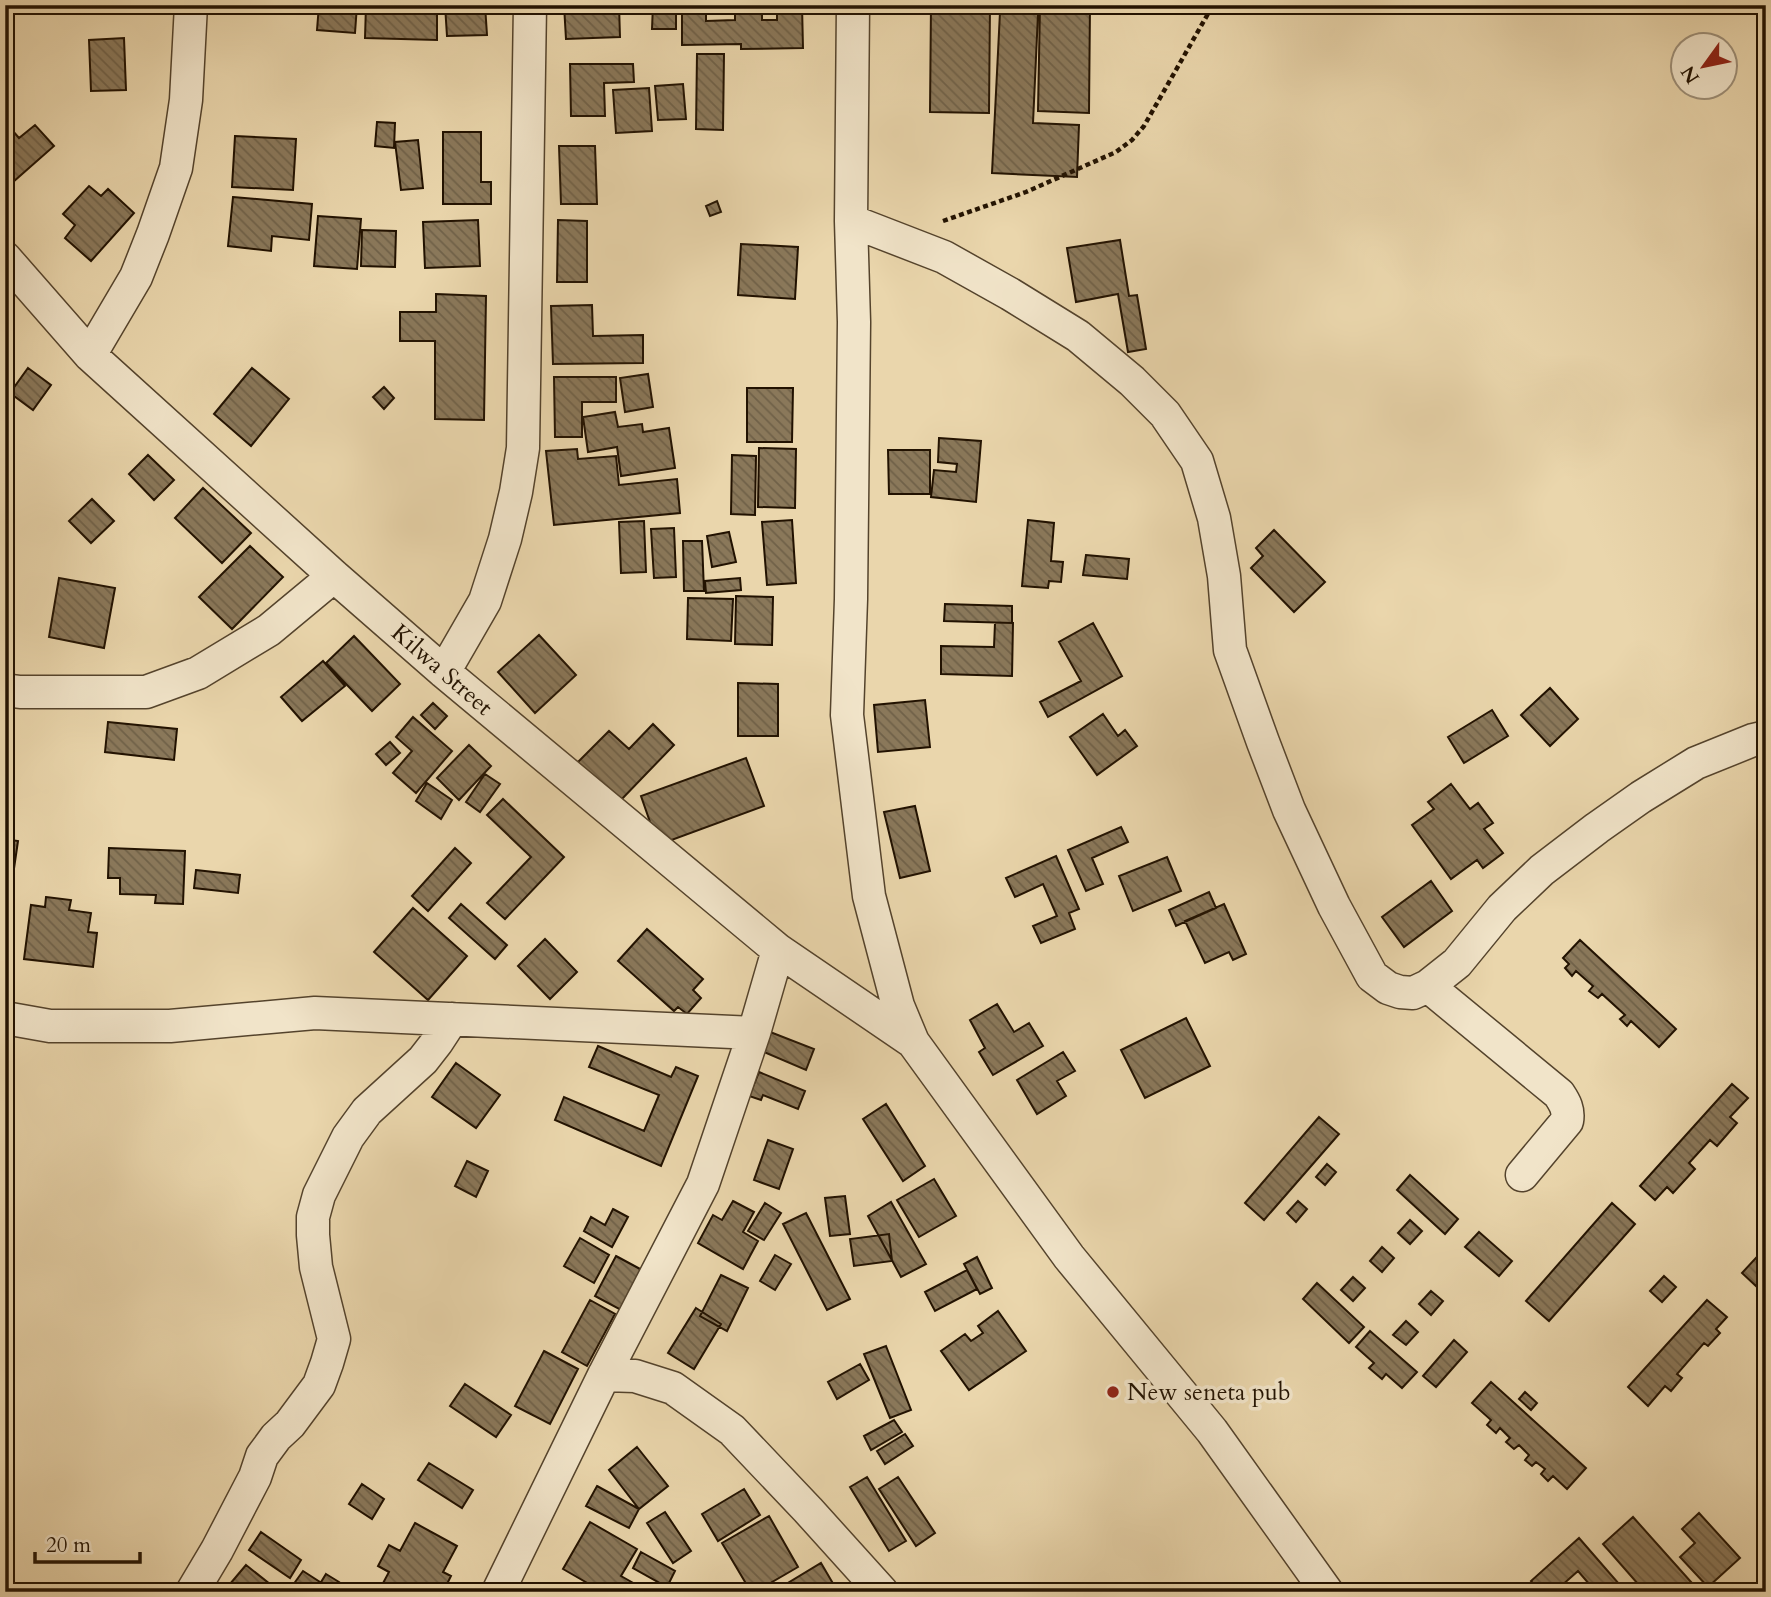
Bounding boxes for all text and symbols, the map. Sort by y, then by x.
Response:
north arrow [1670,32,1740,102]
text: N [1675,60,1706,89]
street label: Kilwa Street [384,617,500,724]
place label: New seneta pub [1127,1376,1291,1409]
marker: New seneta pub [1105,1384,1121,1400]
scale bar [35,1520,140,1564]
text: 20 m [46,1531,91,1560]

